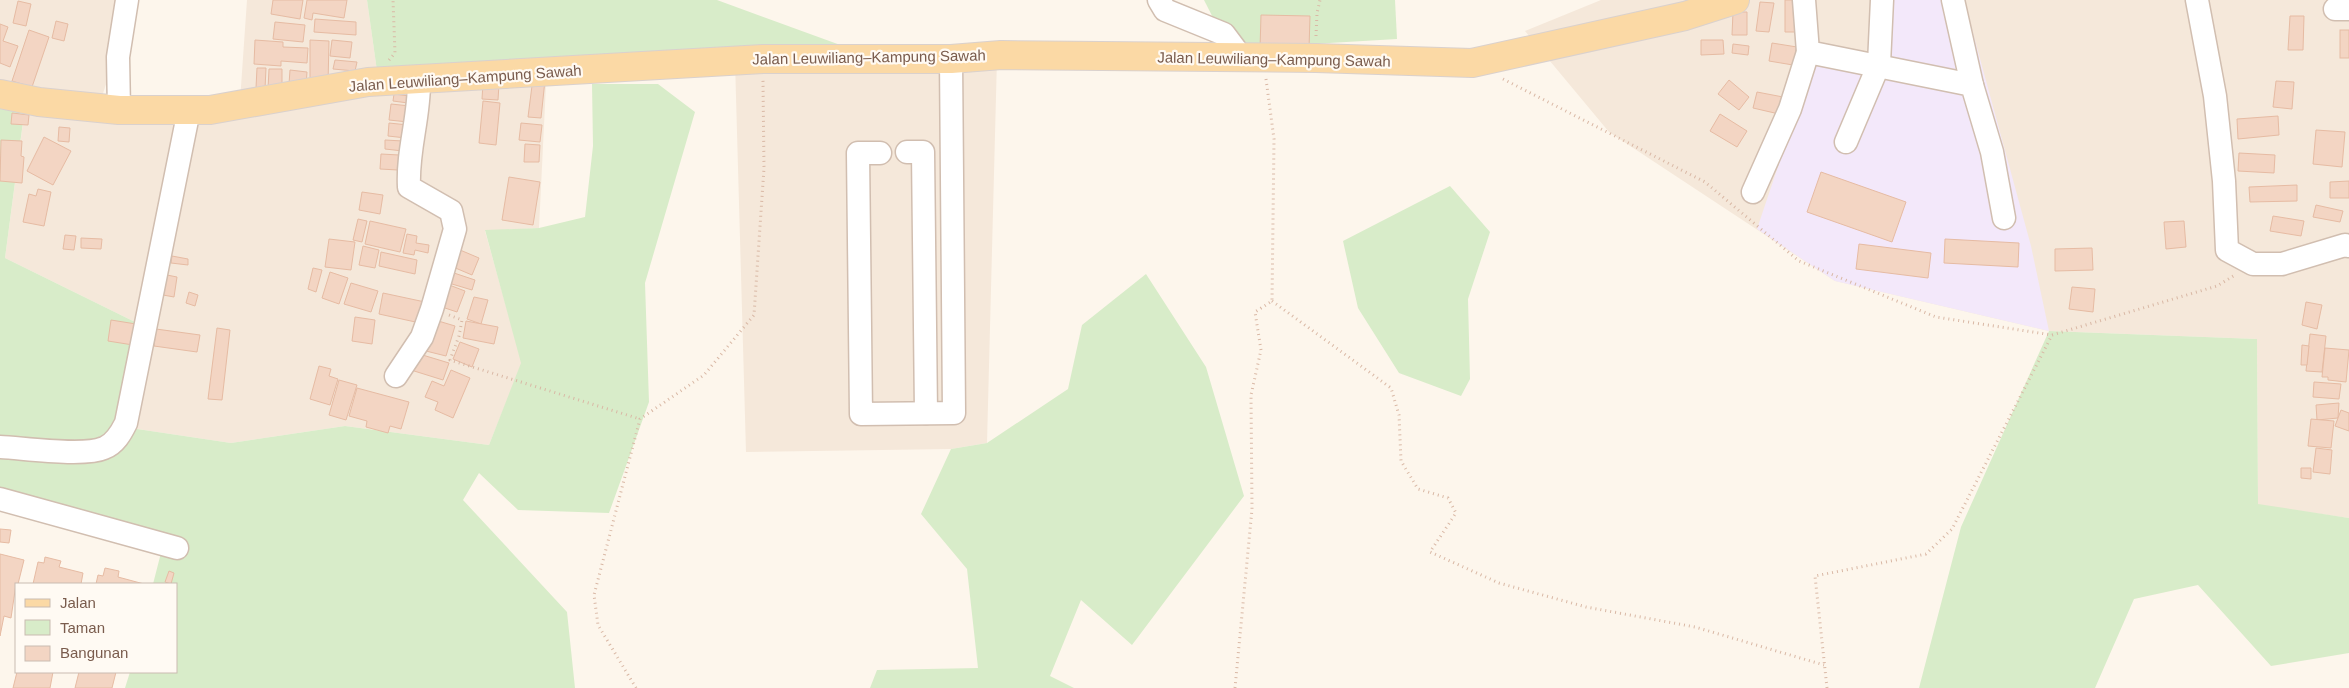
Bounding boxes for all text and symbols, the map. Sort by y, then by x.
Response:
street label: Jalan Leuwiliang–Kampung Sawah [752,46,986,68]
street label: Jalan Leuwiliang–Kampung Sawah [1157,48,1391,70]
street label: Jalan Leuwiliang–Kampung Sawah [348,61,582,95]
legend [15,583,178,673]
text: Jalan [60,594,96,611]
text: Taman [60,619,105,636]
text: Bangunan [60,644,128,661]

